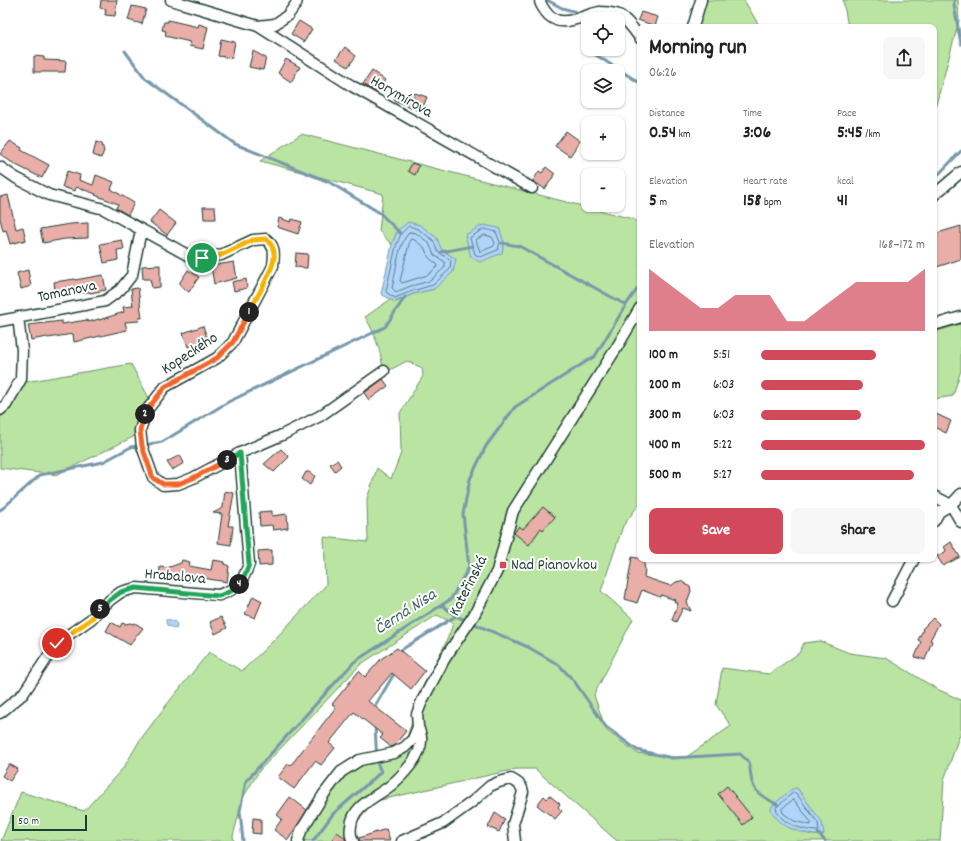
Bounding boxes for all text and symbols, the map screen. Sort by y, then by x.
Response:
map controls [581,12,625,212]
button: locate [581,12,625,56]
text: Morning run [649,33,747,64]
button: share [883,37,925,79]
button: layers [581,64,625,108]
text: 06:26 [649,64,677,83]
street label: Horymírova [365,70,437,124]
text: Distance [649,106,685,122]
text: Time [743,106,762,122]
text: Pace [837,106,856,122]
button: + [581,116,625,160]
text: 0.54 [649,122,676,146]
text: 3:06 [743,122,771,146]
text: 5:45 [837,122,863,146]
text: km [676,127,691,143]
text: /km [863,127,880,143]
button: − [581,168,625,212]
text: Elevation [649,174,687,190]
text: Heart rate [743,174,787,190]
text: kcal [837,174,854,190]
text: 5 [649,190,657,214]
text: 158 [743,190,761,214]
text: 41 [837,190,848,214]
text: m [657,195,667,211]
text: bpm [761,195,781,211]
text: Elevation [649,236,694,255]
text: 168–172 m [879,236,925,255]
pin [185,241,219,275]
icon: arrive [191,247,213,269]
street label: Tomanova [36,274,99,309]
pin: 1 [239,302,259,322]
text: 1 [248,304,250,320]
street label: Kopeckého [157,327,223,381]
text: 100 m [649,346,678,365]
text: 5:51 [713,346,730,365]
text: 200 m [649,376,681,395]
text: 6:03 [713,376,734,395]
pin: 2 [135,404,155,424]
text: 2 [143,406,147,422]
text: 300 m [649,406,681,425]
text: 6:03 [713,406,734,425]
text: 400 m [649,436,680,455]
text: 5:22 [713,436,733,455]
pin: 3 [217,450,237,470]
text: 3 [225,452,229,468]
text: 500 m [649,466,681,485]
text: 5:27 [713,466,732,485]
button: Save [649,508,783,554]
button: Share [791,508,925,554]
street label: Kateřinská [444,552,494,620]
place label: Nad Pianovkou [511,554,597,577]
marker: Nad Pianovkou [498,560,508,570]
street label: Hrabalova [144,563,207,591]
pin: 4 [229,574,249,594]
text: 4 [237,576,241,592]
water label: Černá Nisa [371,584,442,642]
pin: 5 [90,599,110,619]
text: 5 [97,601,103,617]
pin [40,626,74,660]
icon: check [46,632,68,654]
scale bar [12,813,87,832]
text: 50 m [18,814,39,830]

